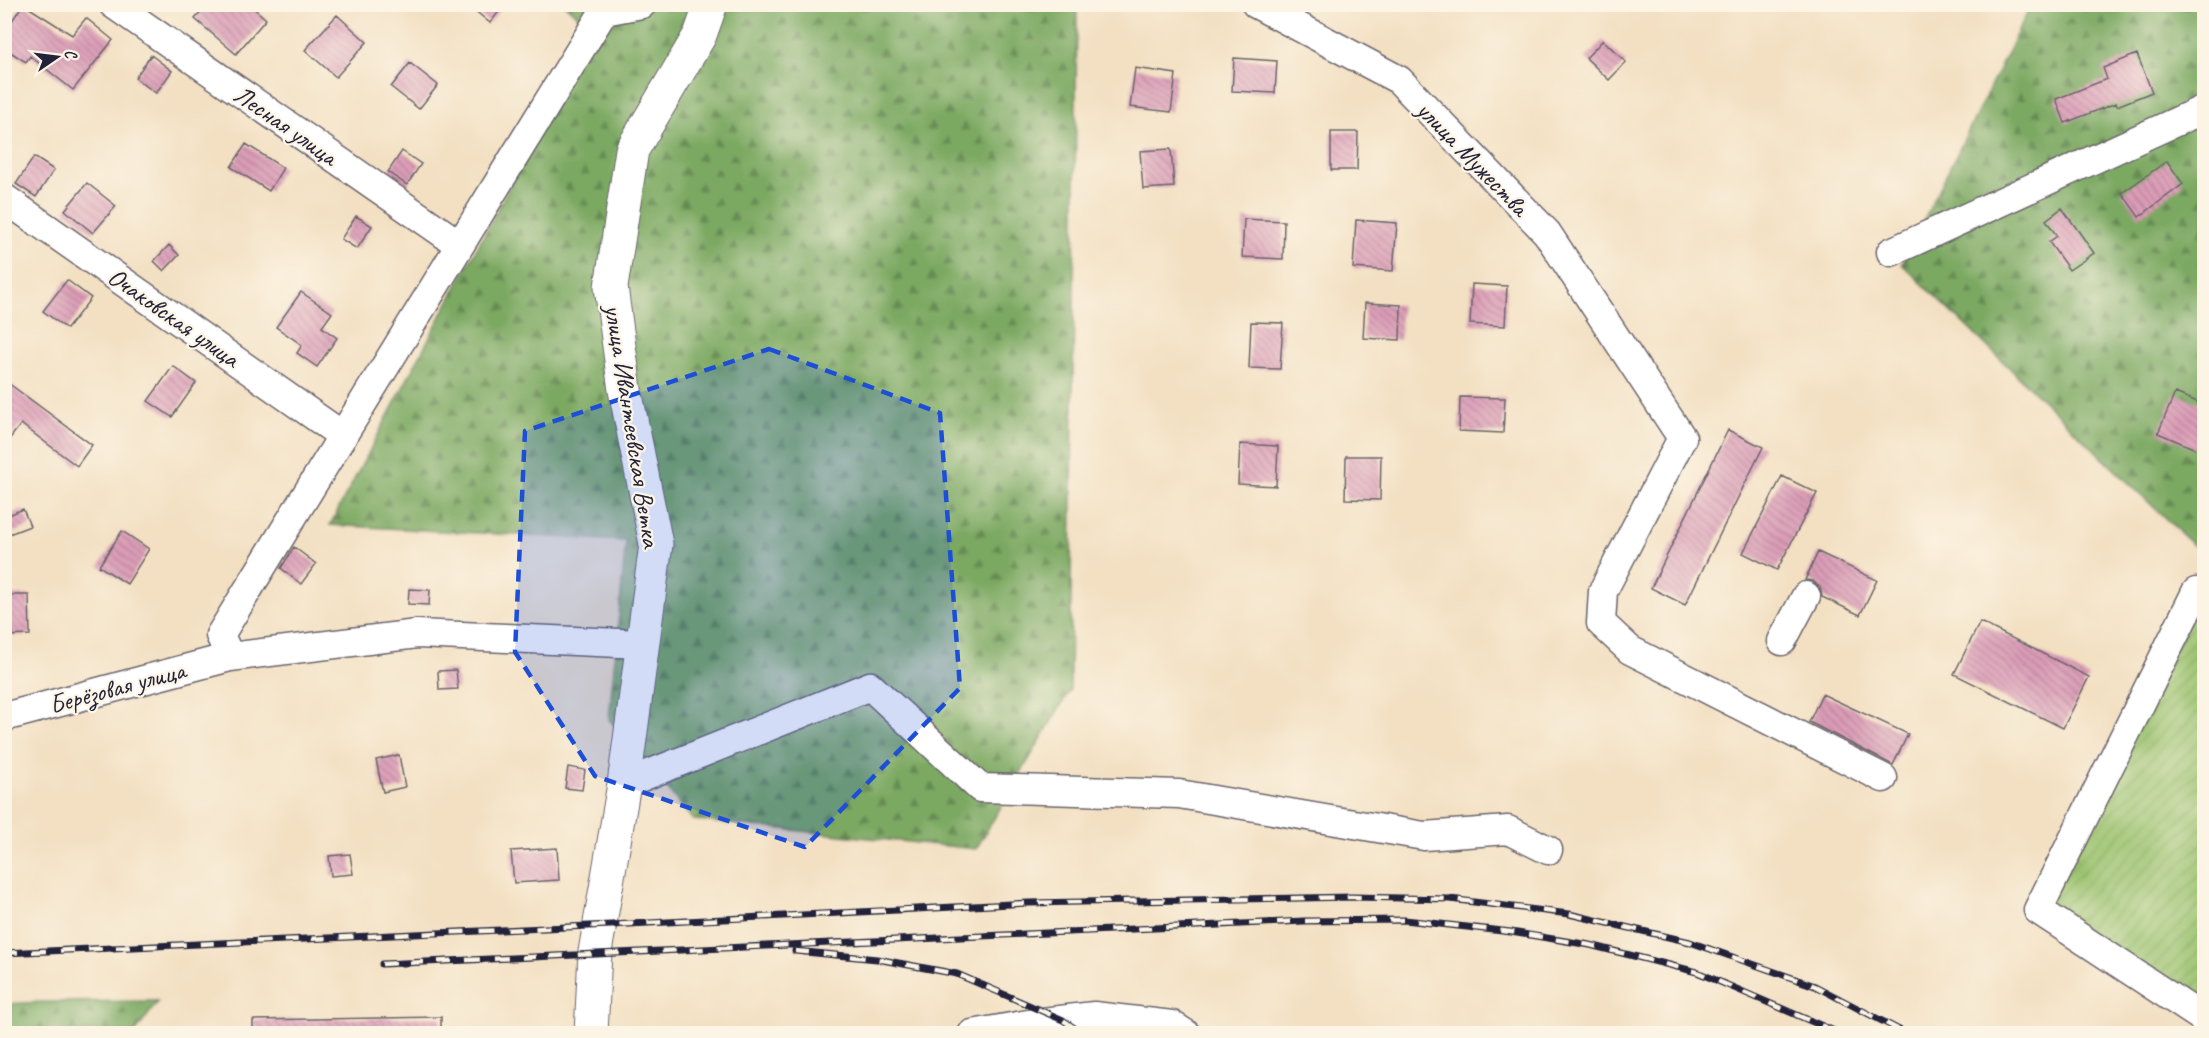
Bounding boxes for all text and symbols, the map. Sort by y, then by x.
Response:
north arrow [27,27,87,87]
text: С [60,47,82,62]
street label: Лесная улица [228,78,346,174]
street label: улица Мужества [1408,92,1537,225]
street label: Очаковская улица [102,260,247,376]
street label: улица Ивантеевская Ветка [597,300,668,551]
street label: Берёзовая улица [46,653,191,722]

